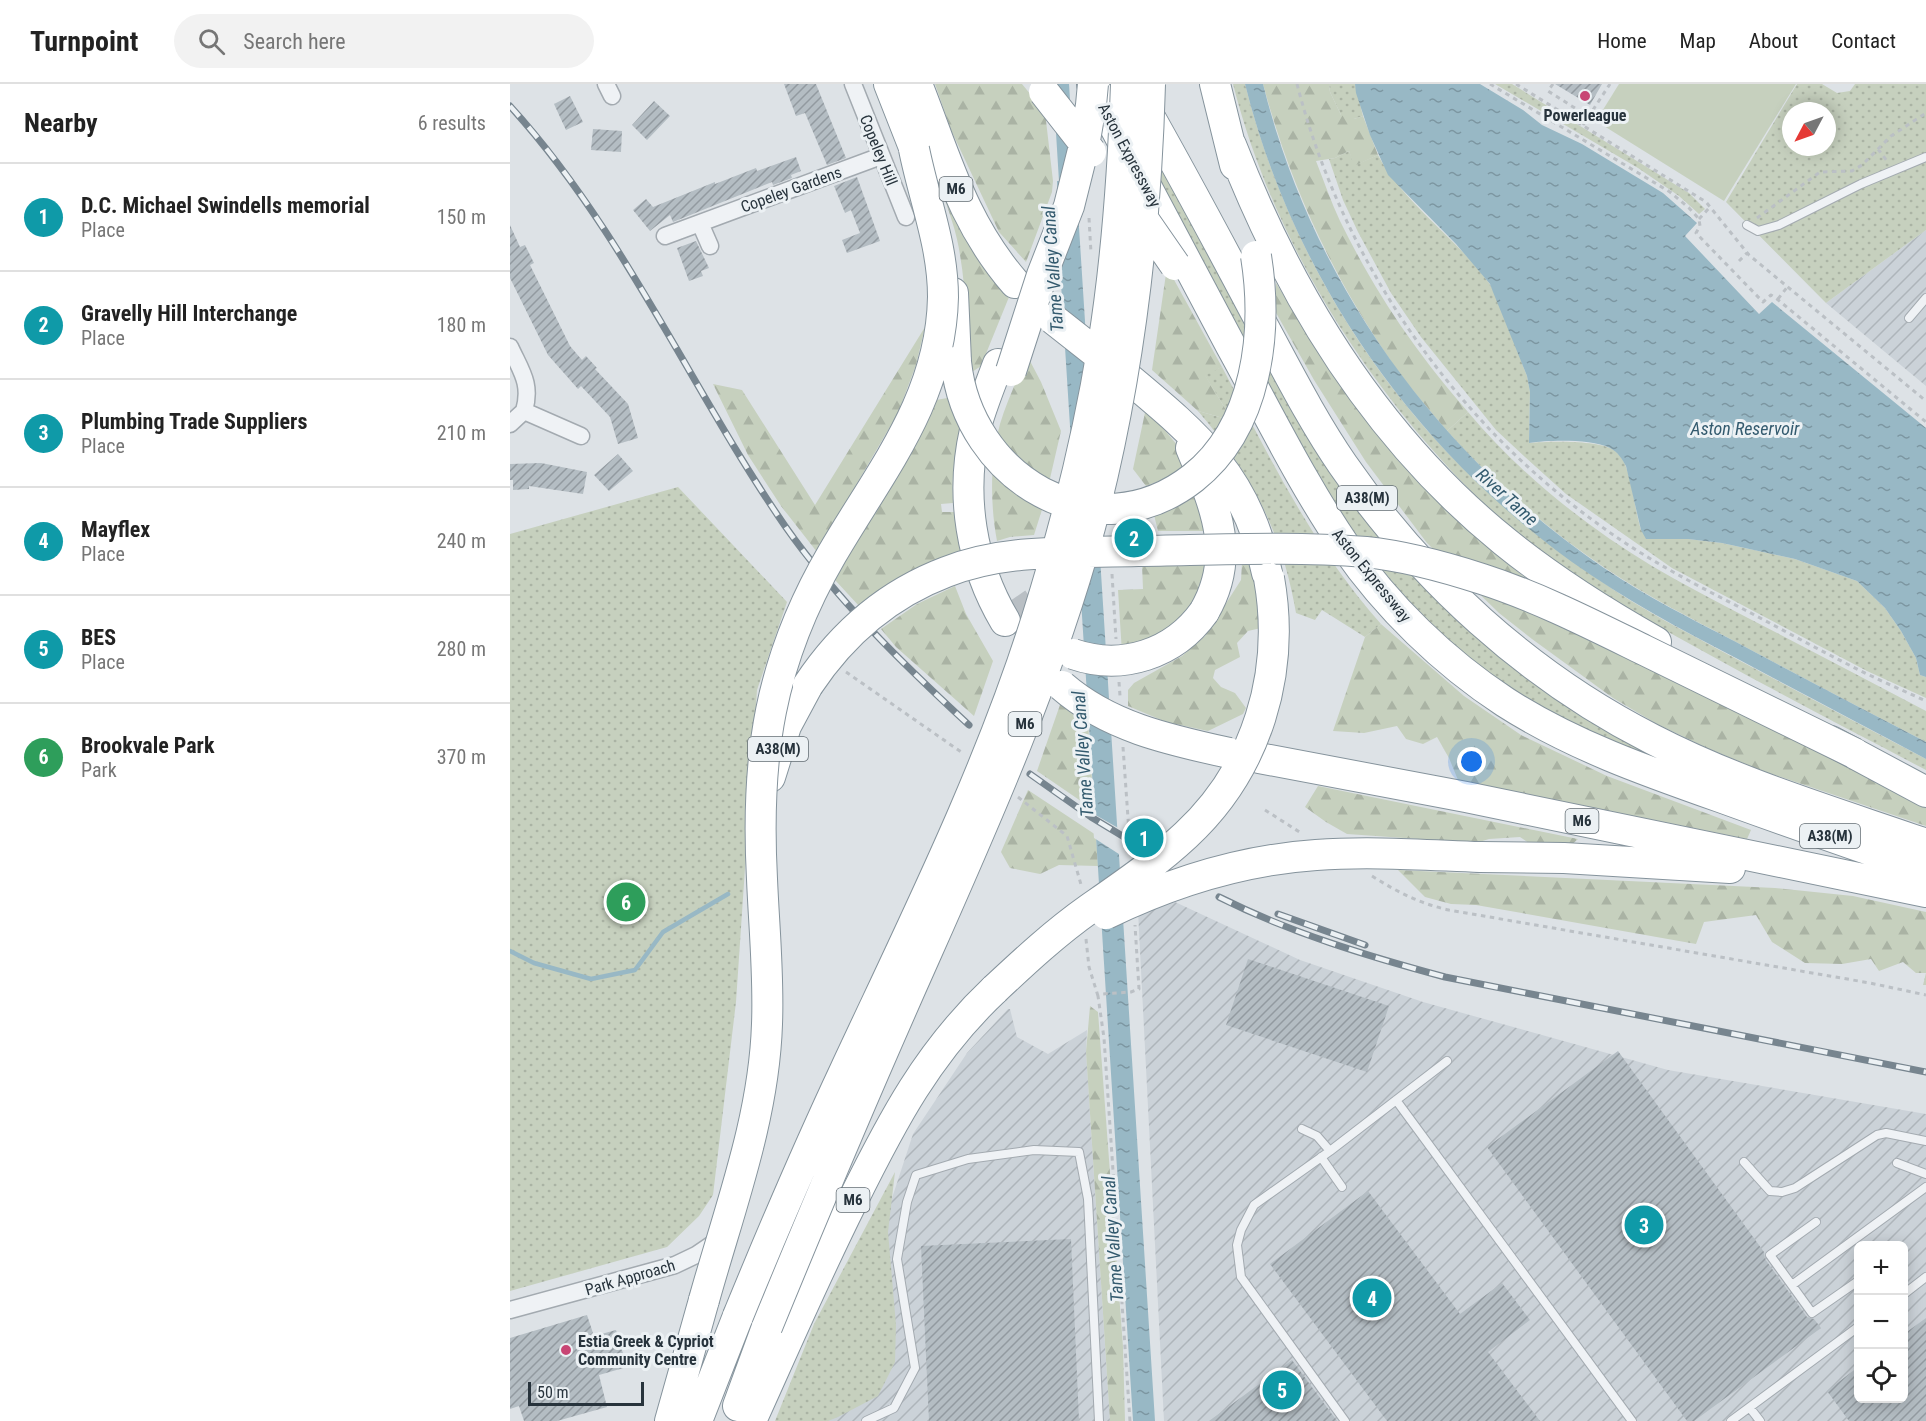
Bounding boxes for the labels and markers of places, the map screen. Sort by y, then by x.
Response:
marker: Powerleague [1578,89,1592,103]
place label: Powerleague [1544,106,1627,125]
pin: 2 [1114,516,1154,560]
pin: 1 [1124,816,1164,861]
pin: 6 [606,880,646,924]
pin: 3 [1624,1202,1664,1248]
pin: 4 [1352,1276,1392,1320]
place label: Estia Greek & Cypriot Community Centre [578,1332,714,1369]
marker: Estia Greek & Cypriot Community Centre [559,1343,573,1357]
pin: 5 [1262,1368,1302,1412]

